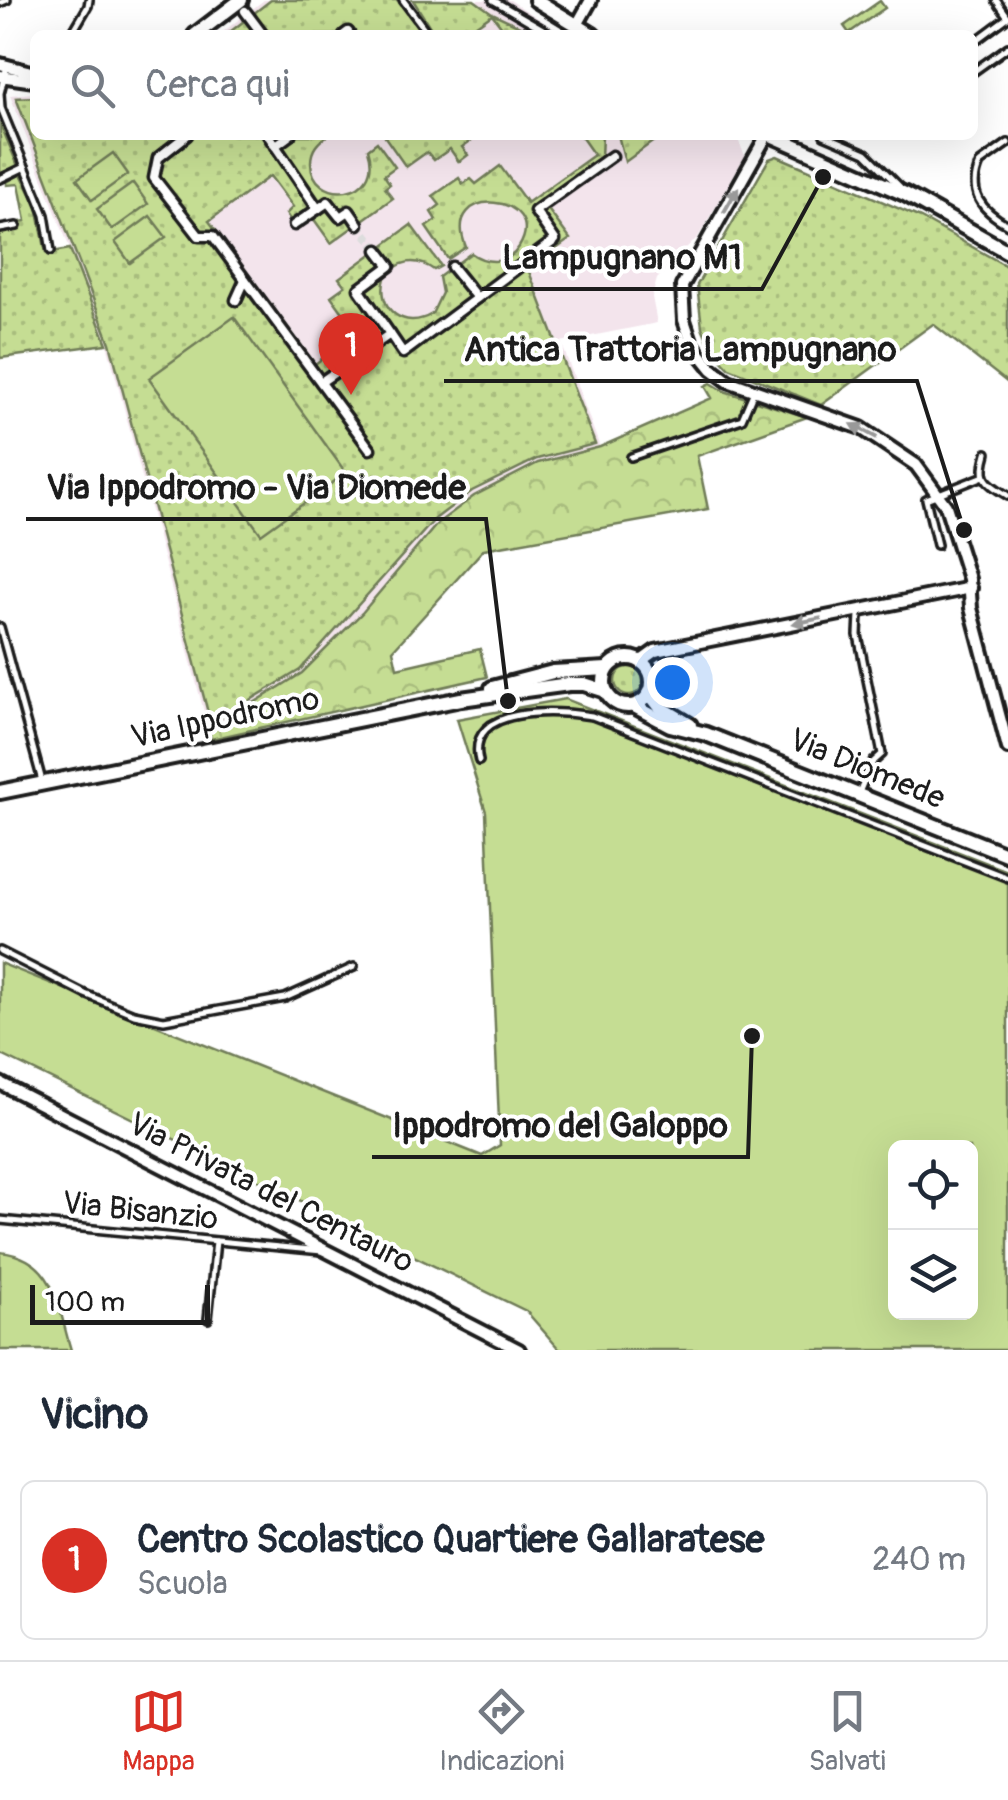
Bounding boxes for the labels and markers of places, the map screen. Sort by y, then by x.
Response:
callout: Lampugnano M1 [482,224,762,289]
pin: 1 [318,312,384,395]
callout: Antica Trattoria Lampugnano [444,316,917,381]
callout: Via Ippodromo - Via Diomede [26,454,486,519]
callout: Ippodromo del Galoppo [372,1092,748,1157]

